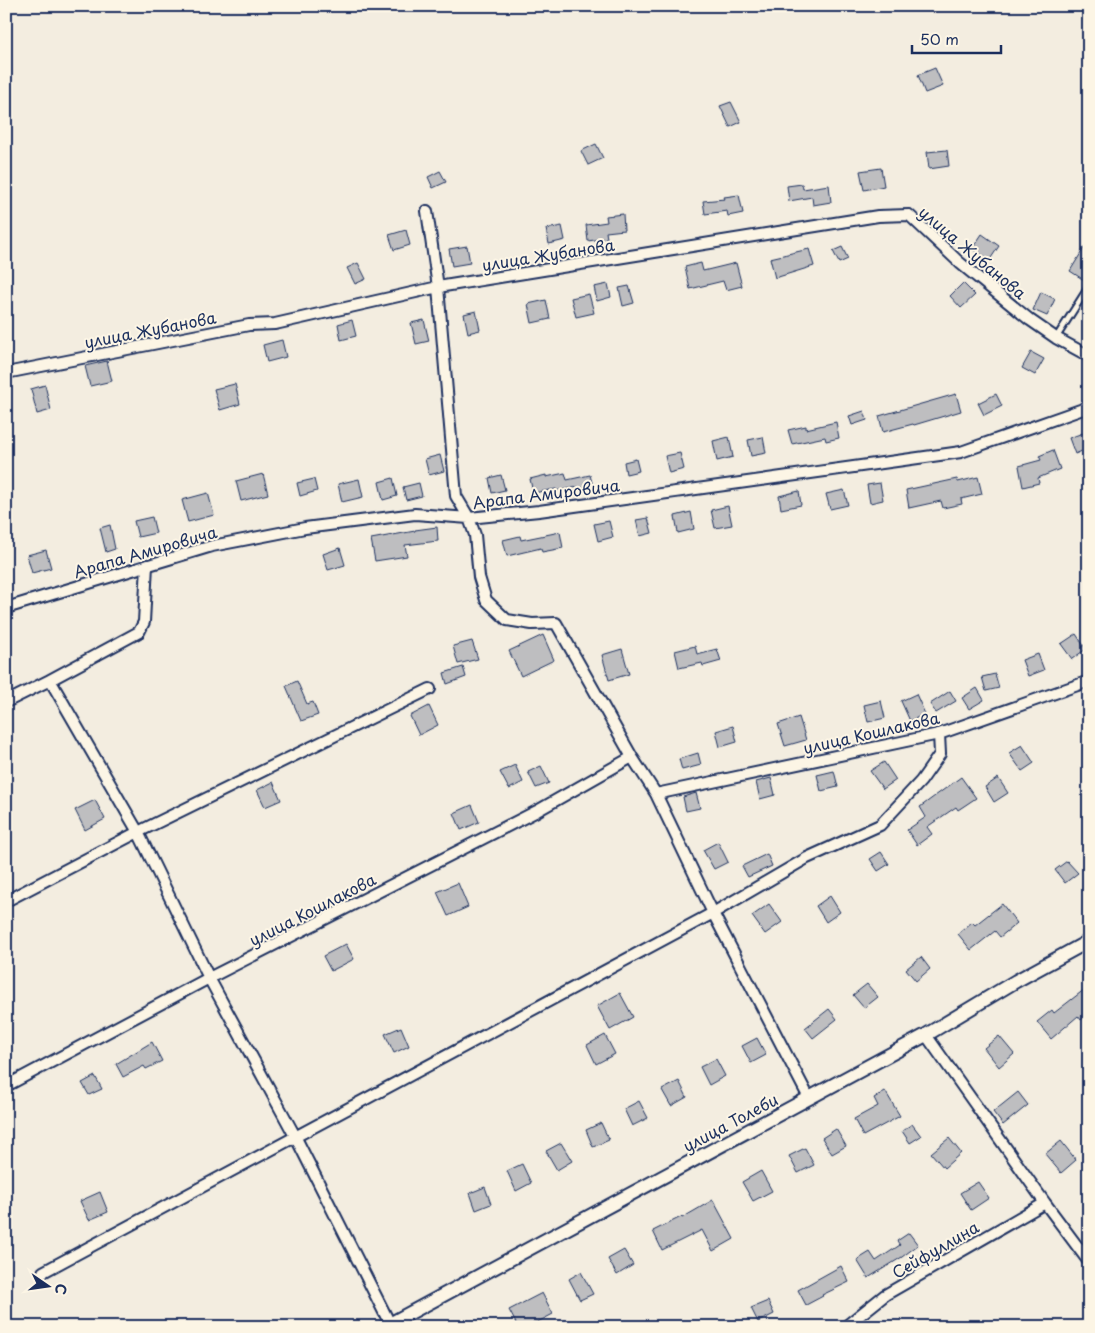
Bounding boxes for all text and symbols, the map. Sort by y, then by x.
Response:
scale bar [912,22,1001,54]
text: 50 m [920,27,959,50]
street label: улица Жубанова [914,200,1032,304]
street label: улица Жубанова [480,232,616,276]
street label: улица Жубанова [82,304,218,354]
street label: Арапа Амировича [471,472,621,514]
street label: Арапа Амировича [71,519,219,583]
street label: улица Кошлакова [800,705,942,759]
street label: улица Кошлакова [244,867,380,951]
street label: улица Толеби [678,1087,782,1157]
street label: Сейфуллина [887,1214,983,1284]
north arrow [22,1260,72,1310]
text: С [50,1282,73,1297]

